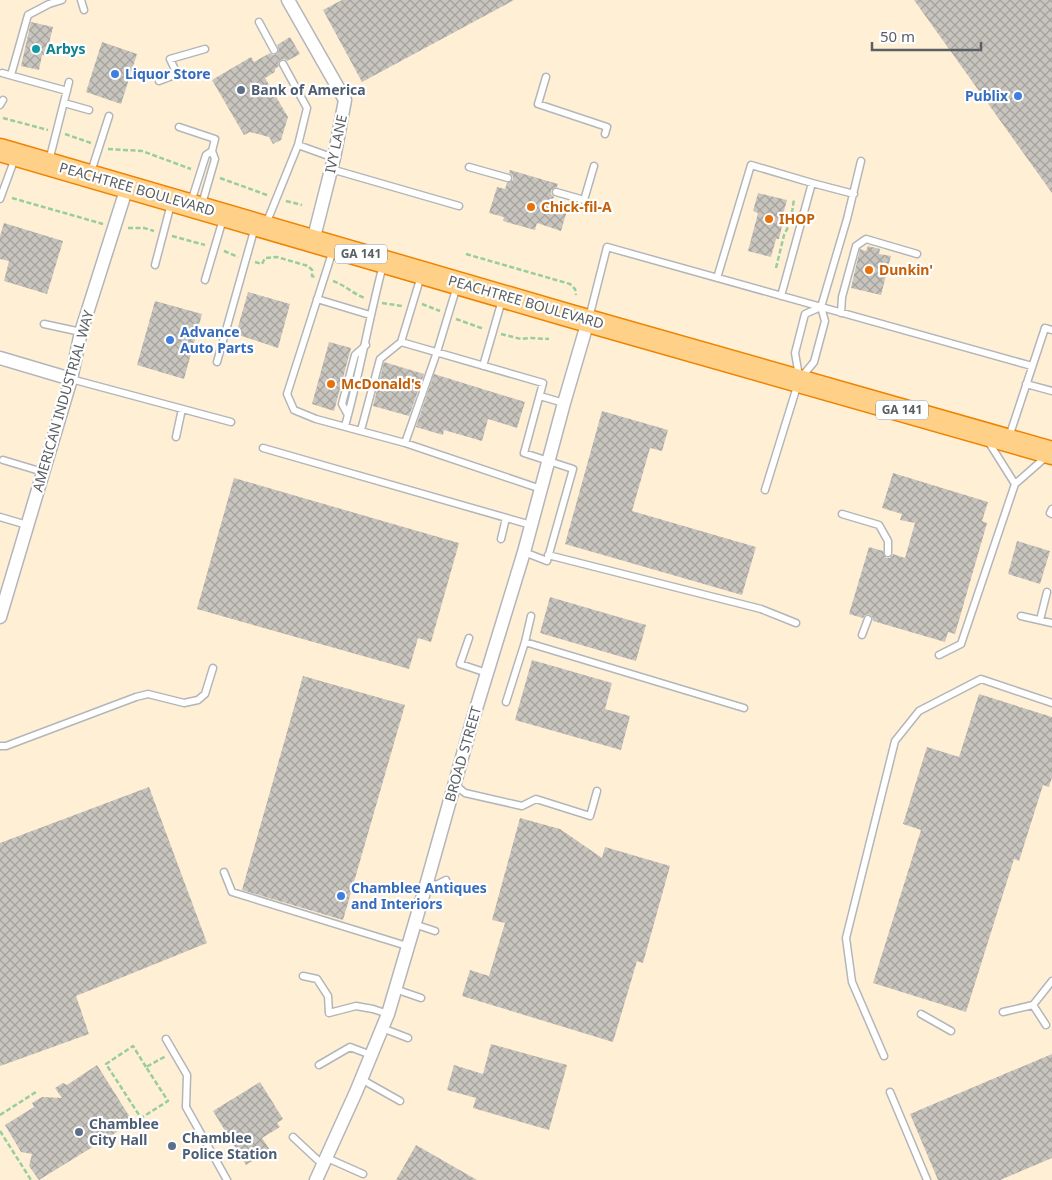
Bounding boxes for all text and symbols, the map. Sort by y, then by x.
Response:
scale bar [872,20,981,52]
text: 50 m [880,26,915,46]
place label: Arbys [46,39,86,58]
marker: Arbys [30,43,42,55]
place label: Liquor Store [125,64,210,83]
marker: Liquor Store [109,68,121,80]
place label: Bank of America [251,80,366,99]
marker: Bank of America [235,84,247,96]
place label: Publix [965,86,1009,105]
marker: Publix [1012,90,1024,102]
street label: IVY LANE [320,113,351,175]
street label: PEACHTREE BOULEVARD [57,157,217,220]
place label: Chick-fil-A [541,197,612,216]
marker: Chick-fil-A [525,201,537,213]
place label: IHOP [779,209,815,228]
marker: IHOP [763,213,775,225]
road number: GA 141 [335,244,387,264]
place label: Dunkin' [879,260,933,279]
marker: Dunkin' [863,264,875,276]
street label: PEACHTREE BOULEVARD [446,270,606,333]
street label: AMERICAN INDUSTRIAL WAY [27,308,98,494]
place label: Advance Auto Parts [180,322,254,357]
marker: Advance Auto Parts [164,334,176,346]
place label: McDonald's [341,374,421,393]
marker: McDonald's [325,378,337,390]
road number: GA 141 [876,400,928,420]
street label: BROAD STREET [440,704,485,804]
place label: Chamblee Antiques and Interiors [351,878,487,913]
marker: Chamblee Antiques and Interiors [335,890,347,902]
place label: Chamblee City Hall [89,1114,159,1149]
marker: Chamblee City Hall [73,1126,85,1138]
place label: Chamblee Police Station [182,1128,277,1163]
marker: Chamblee Police Station [166,1140,178,1152]

